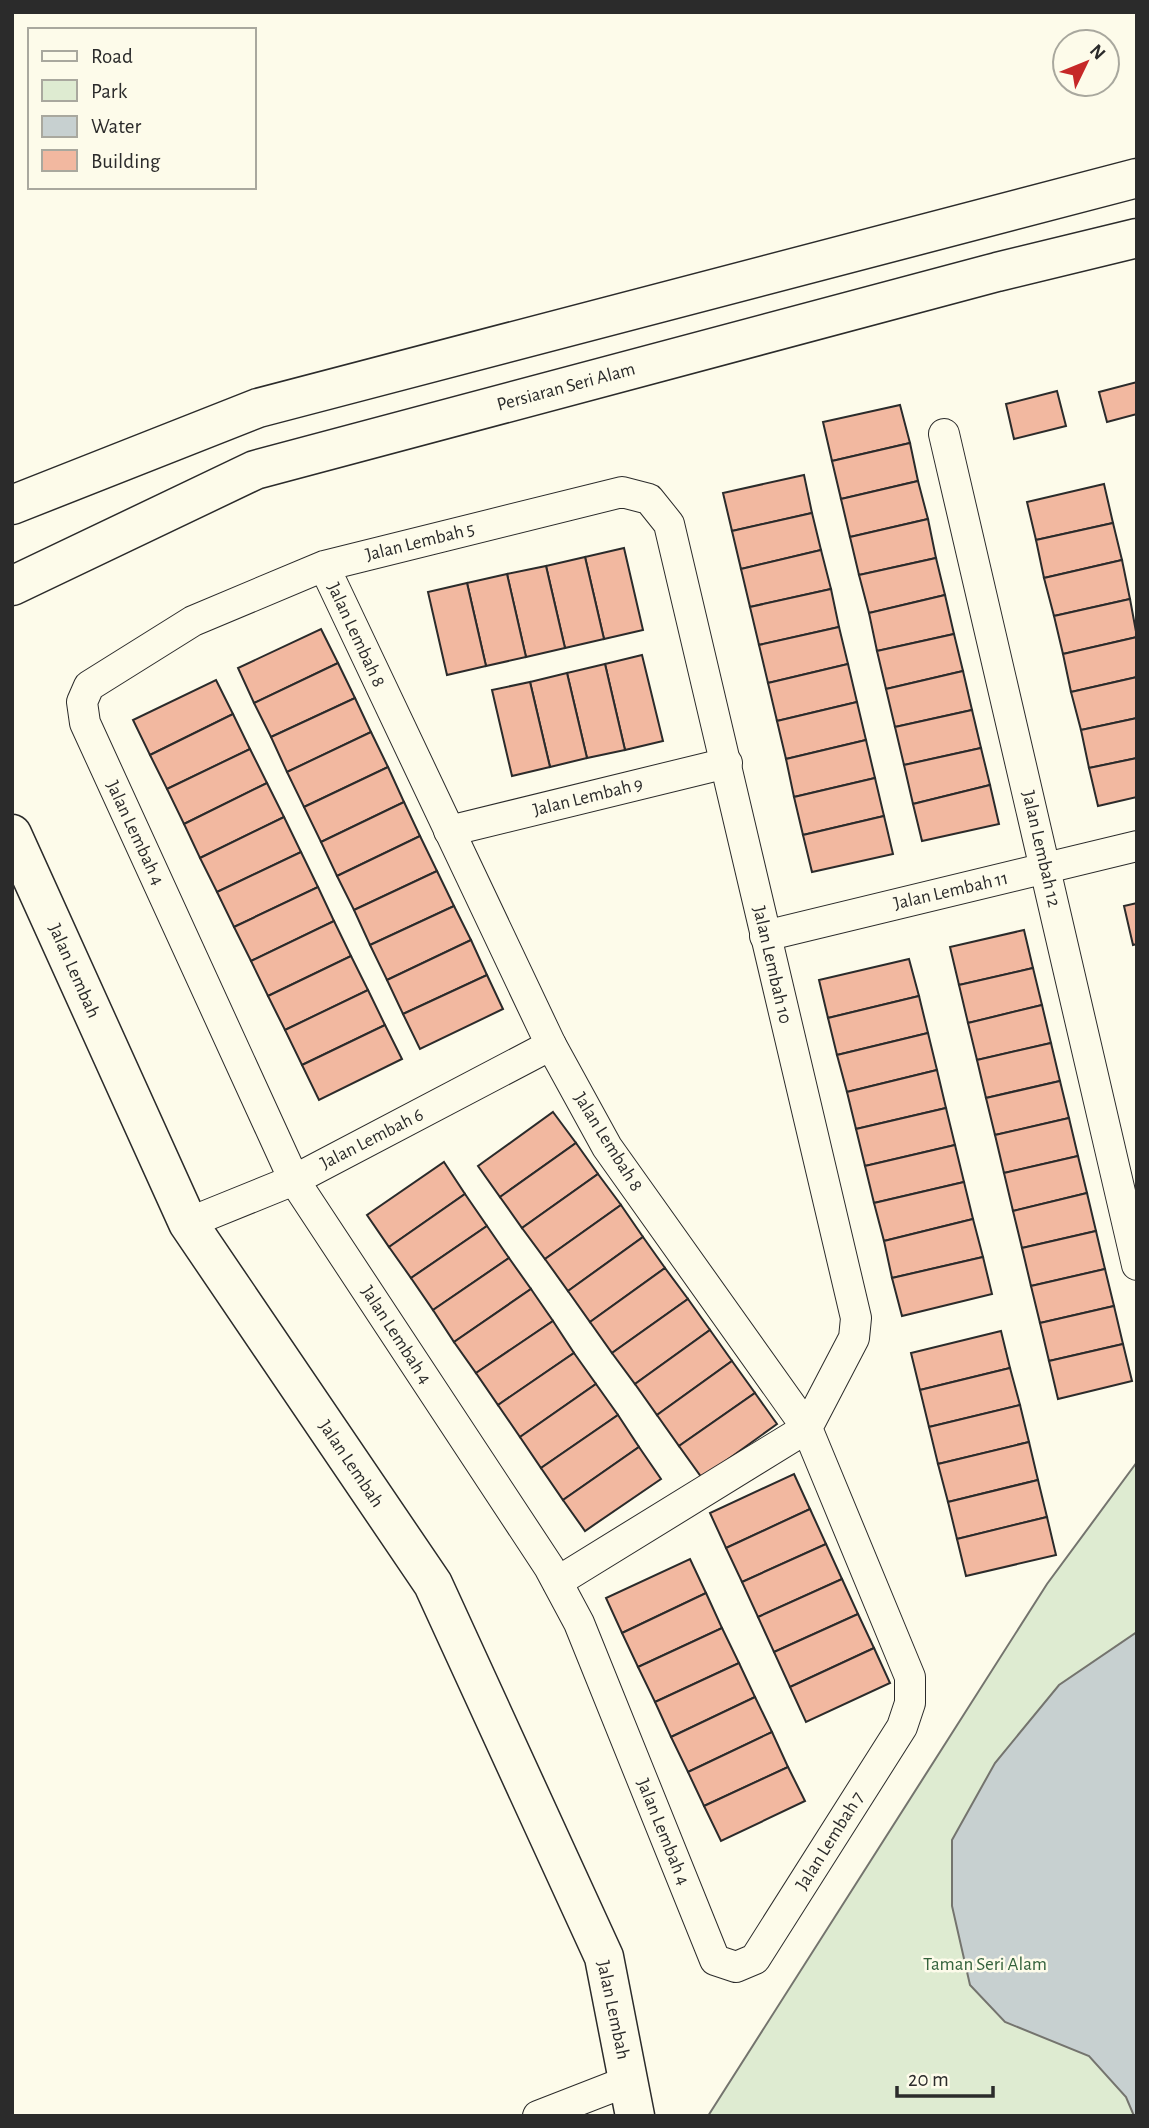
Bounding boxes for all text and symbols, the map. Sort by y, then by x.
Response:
legend [28,28,256,189]
north arrow [1051,28,1121,98]
text: N [1086,41,1109,64]
text: Road [91,46,133,67]
text: Park [91,81,128,102]
text: Water [91,116,141,137]
text: Building [91,151,161,172]
street label: Persiaran Seri Alam [495,359,637,415]
street label: Jalan Lembah 5 [364,519,476,565]
street label: Jalan Lembah 8 [324,580,388,690]
street label: Jalan Lembah 9 [531,774,645,820]
street label: Jalan Lembah 4 [103,778,167,888]
street label: Jalan Lembah 12 [1018,789,1064,909]
street label: Jalan Lembah 11 [892,869,1010,913]
street label: Jalan Lembah 10 [749,904,795,1026]
street label: Jalan Lembah [45,921,103,1021]
street label: Jalan Lembah 8 [570,1089,646,1195]
street label: Jalan Lembah 6 [318,1105,427,1173]
street label: Jalan Lembah 4 [357,1283,435,1387]
street label: Jalan Lembah [315,1417,387,1511]
street label: Jalan Lembah 4 [633,1776,693,1888]
street label: Jalan Lembah 7 [792,1789,868,1893]
park label: Taman Seri Alam [923,1955,1047,1974]
street label: Jalan Lembah [593,1959,633,2061]
scale bar [897,2054,993,2098]
text: 20 m [908,2069,949,2090]

